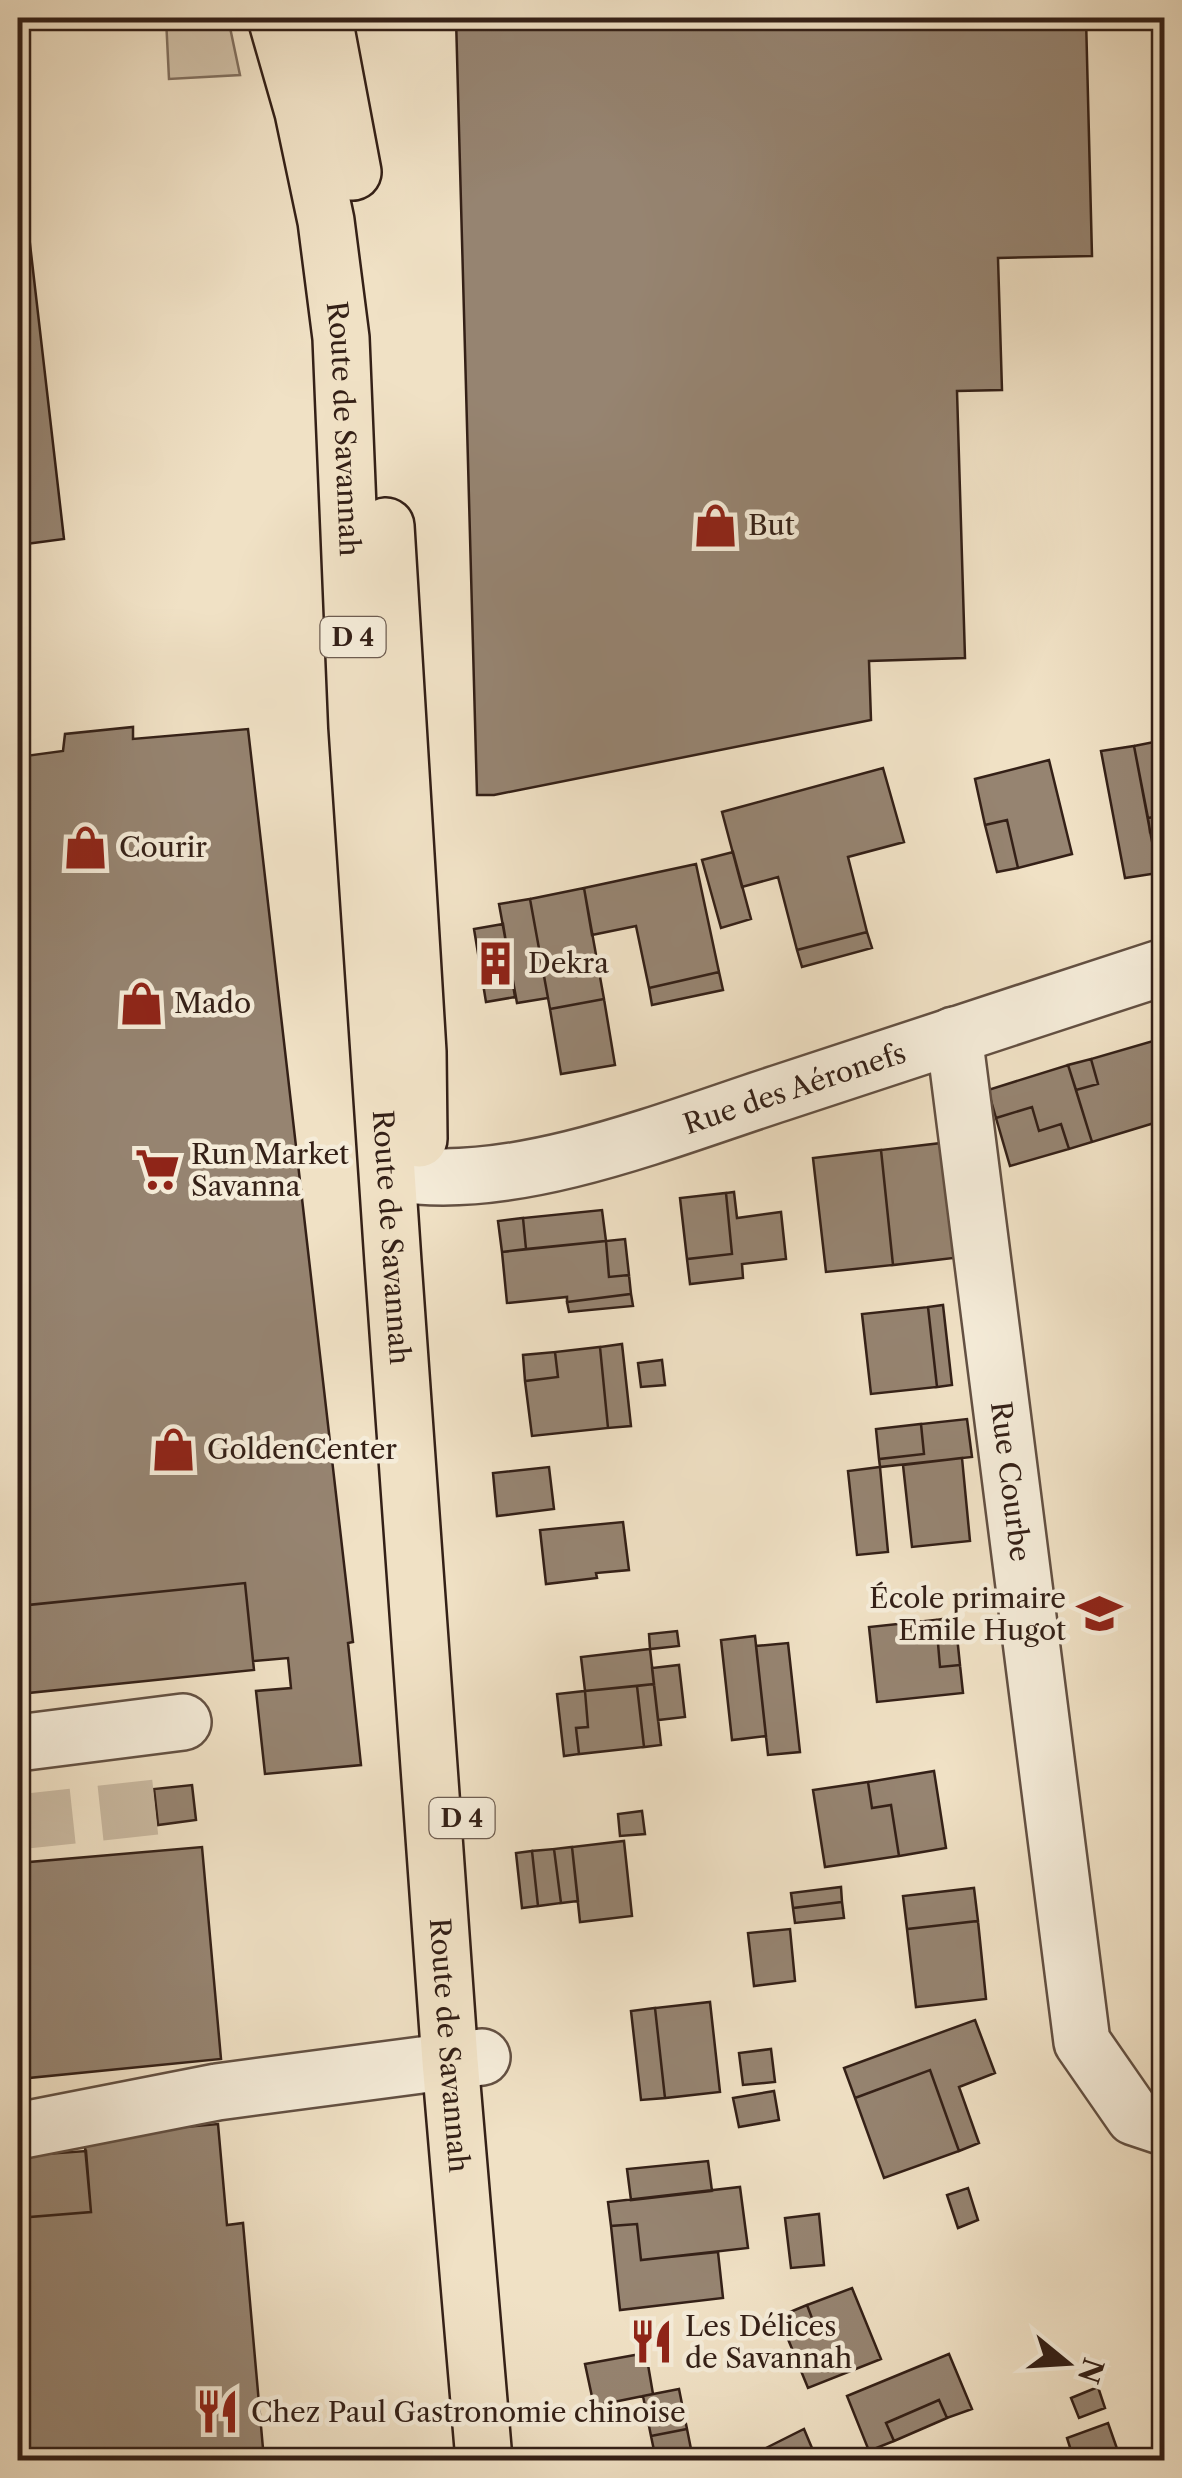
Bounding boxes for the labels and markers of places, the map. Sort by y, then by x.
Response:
shop icon: But [691,501,739,549]
place label: But [748,508,795,542]
shop icon: Courir [62,823,110,871]
place label: Courir [119,830,207,864]
building icon: Dekra [471,939,519,987]
place label: Dekra [528,946,609,980]
shop icon: Mado [117,979,165,1027]
place label: Mado [174,986,251,1020]
place label: Run Market Savanna [191,1137,349,1203]
supermarket icon: Run Market Savanna [134,1146,182,1194]
shop icon: GoldenCenter [150,1425,198,1473]
place label: GoldenCenter [207,1432,397,1466]
place label: École primaire Emile Hugot [869,1581,1066,1647]
school or university icon: École primaire Emile Hugot [1075,1590,1123,1638]
place label: Les Délices de Savannah [685,2309,852,2375]
restaurant icon: Les Délices de Savannah [628,2318,676,2366]
restaurant icon: Chez Paul Gastronomie chinoise [194,2388,242,2436]
place label: Chez Paul Gastronomie chinoise [251,2395,686,2429]

